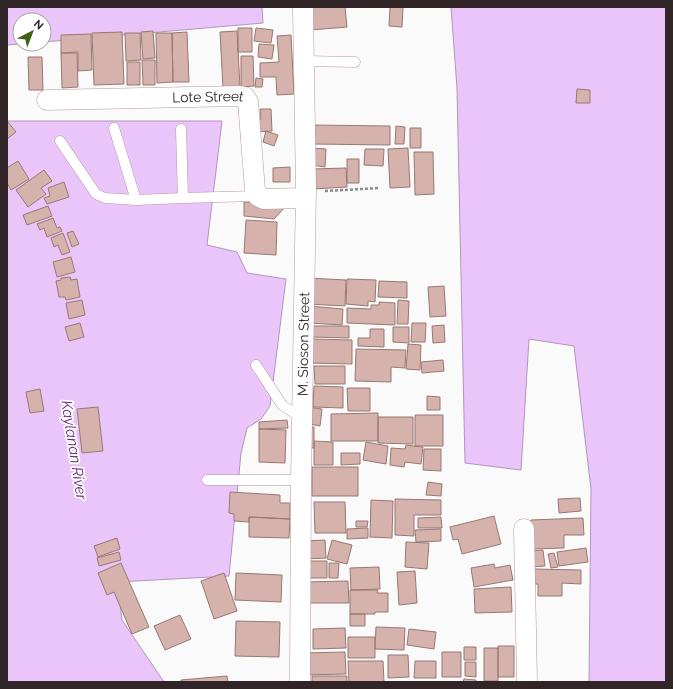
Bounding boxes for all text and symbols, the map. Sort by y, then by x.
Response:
north arrow [12,12,52,52]
text: N [31,17,46,33]
street label: Lote Street [172,88,245,105]
street label: M. Sioson Street [294,292,312,396]
water label: Kaylanan River [57,399,91,502]

